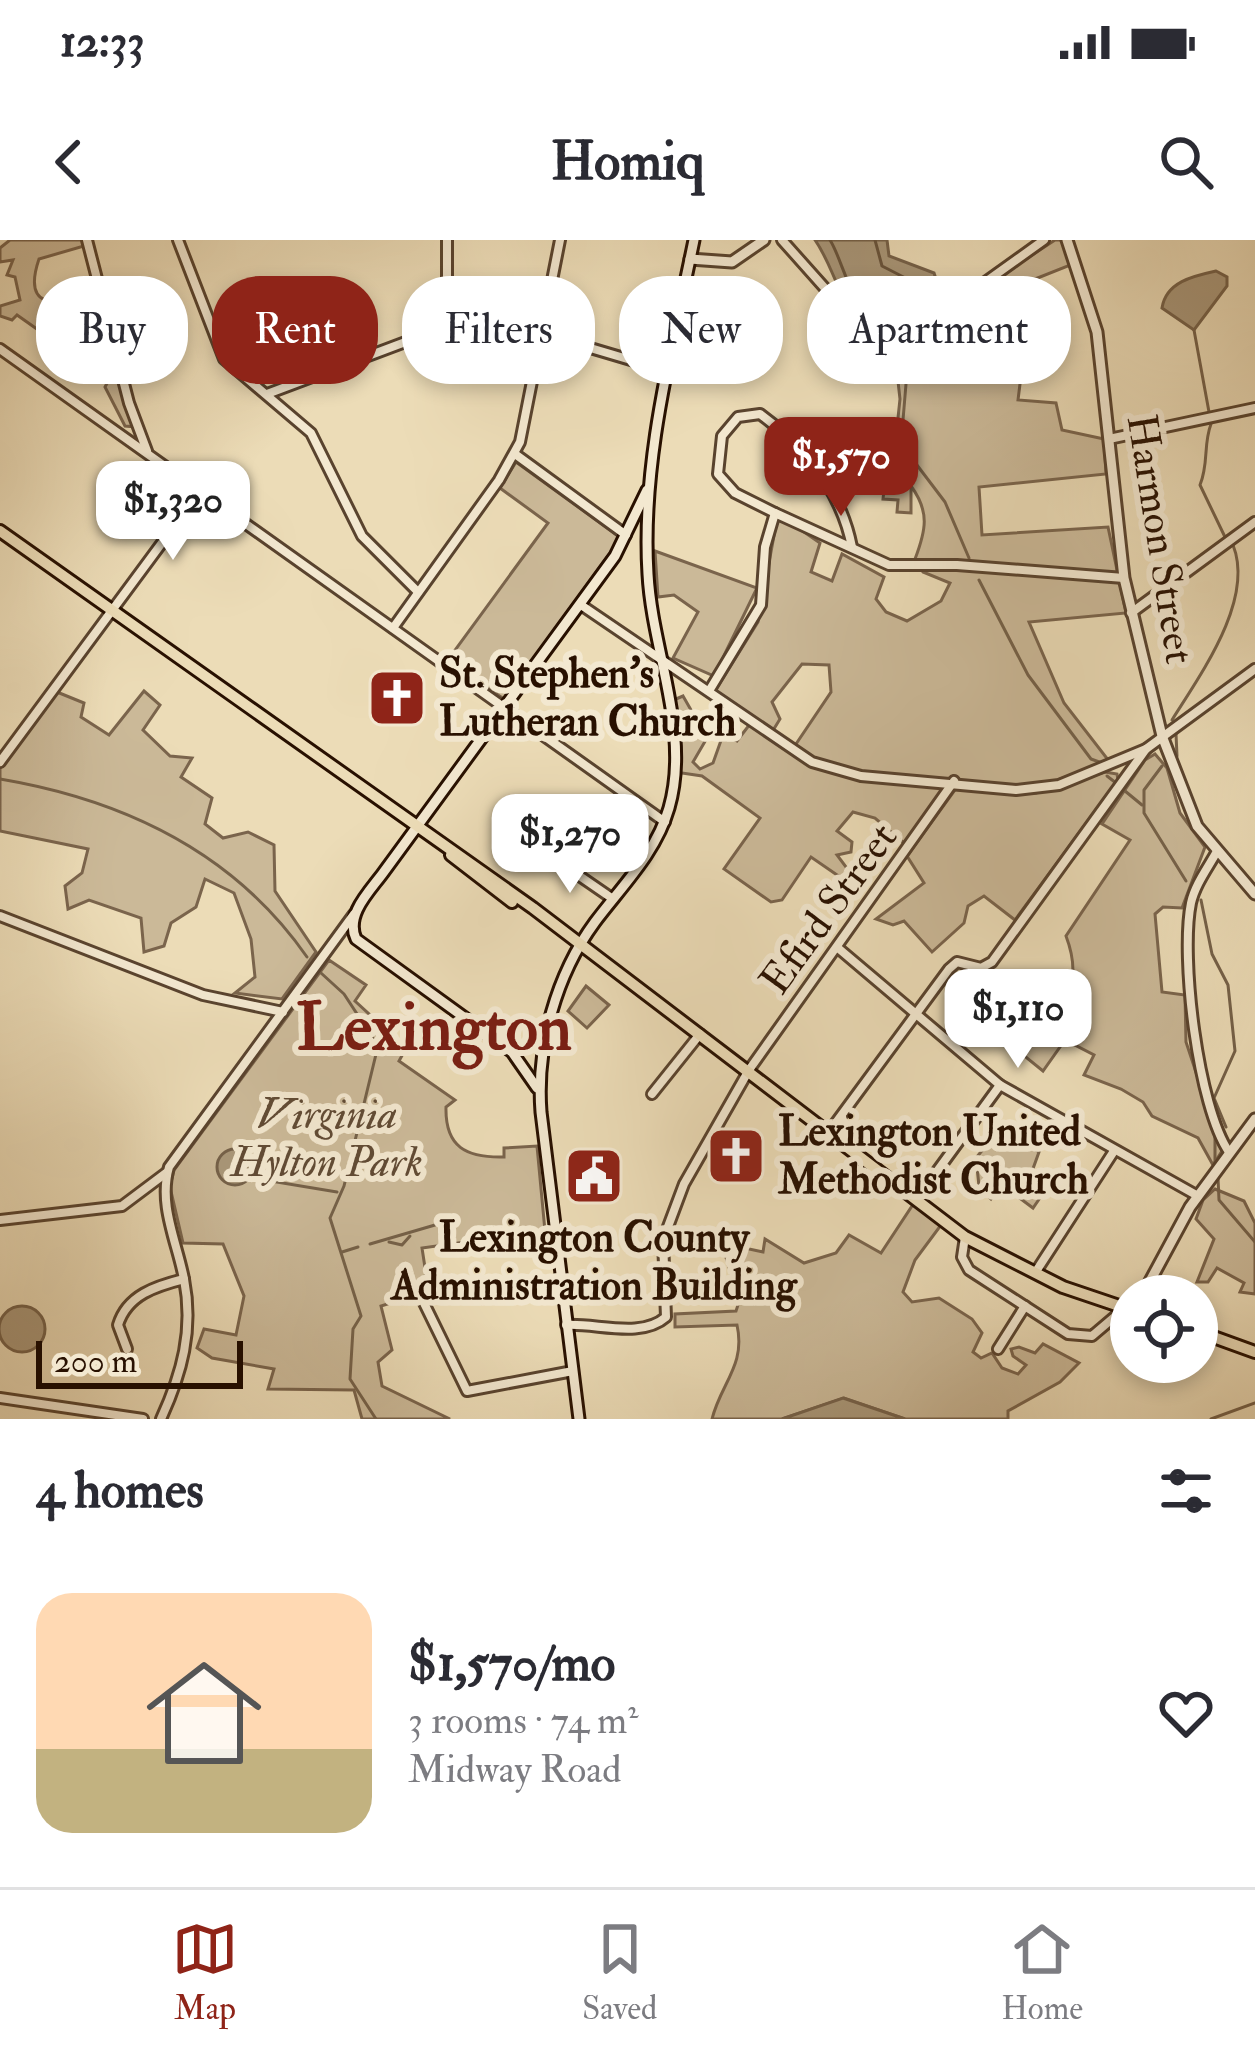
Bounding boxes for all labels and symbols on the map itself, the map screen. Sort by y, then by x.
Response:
street label: Harmon Street [1115,411,1205,667]
pin: $1,570 [743,417,939,519]
pin: $1,320 [75,461,271,563]
place label: St. Stephen's Lutheran Church [439,648,736,748]
church icon: St. Stephen's Lutheran Church [366,667,428,729]
pin: $1,270 [472,794,668,896]
street label: Efird Street [749,813,909,1005]
pin: $1,110 [920,969,1116,1071]
district label: Lexington [296,987,572,1070]
park label: Virginia Hylton Park [229,1089,423,1189]
place label: Lexington United Methodist Church [777,1106,1089,1206]
church icon: Lexington United Methodist Church [705,1125,767,1187]
public building icon: Lexington County Administration Building [563,1145,625,1207]
place label: Lexington County Administration Building [389,1212,798,1312]
scale bar [36,1335,243,1388]

